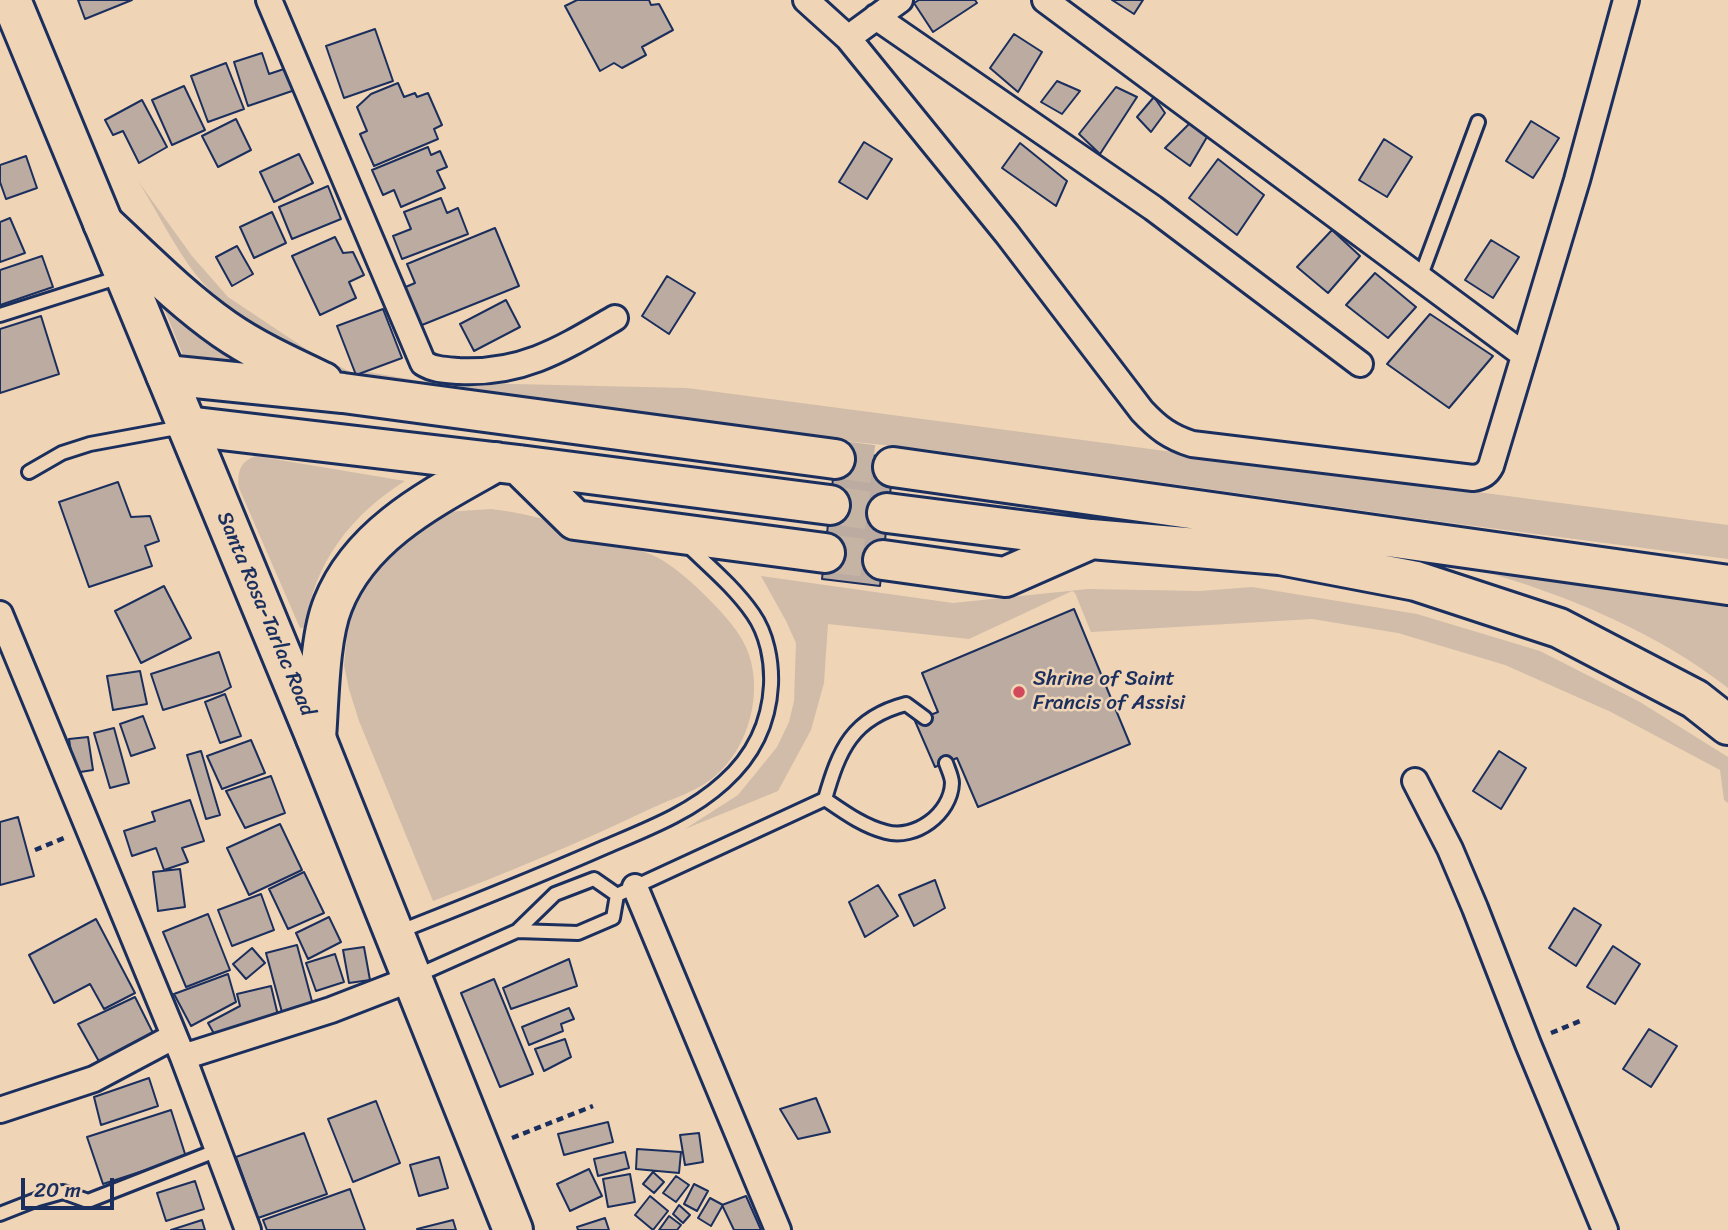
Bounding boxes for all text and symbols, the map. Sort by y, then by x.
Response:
street label: Santa Rosa-Tarlac Road [211,508,319,720]
place label: Shrine of Saint Francis of Assisi [1033,667,1185,717]
marker: Shrine of Saint Francis of Assisi [1011,684,1027,700]
scale bar [24,1164,117,1208]
text: 20 m [34,1171,81,1209]

